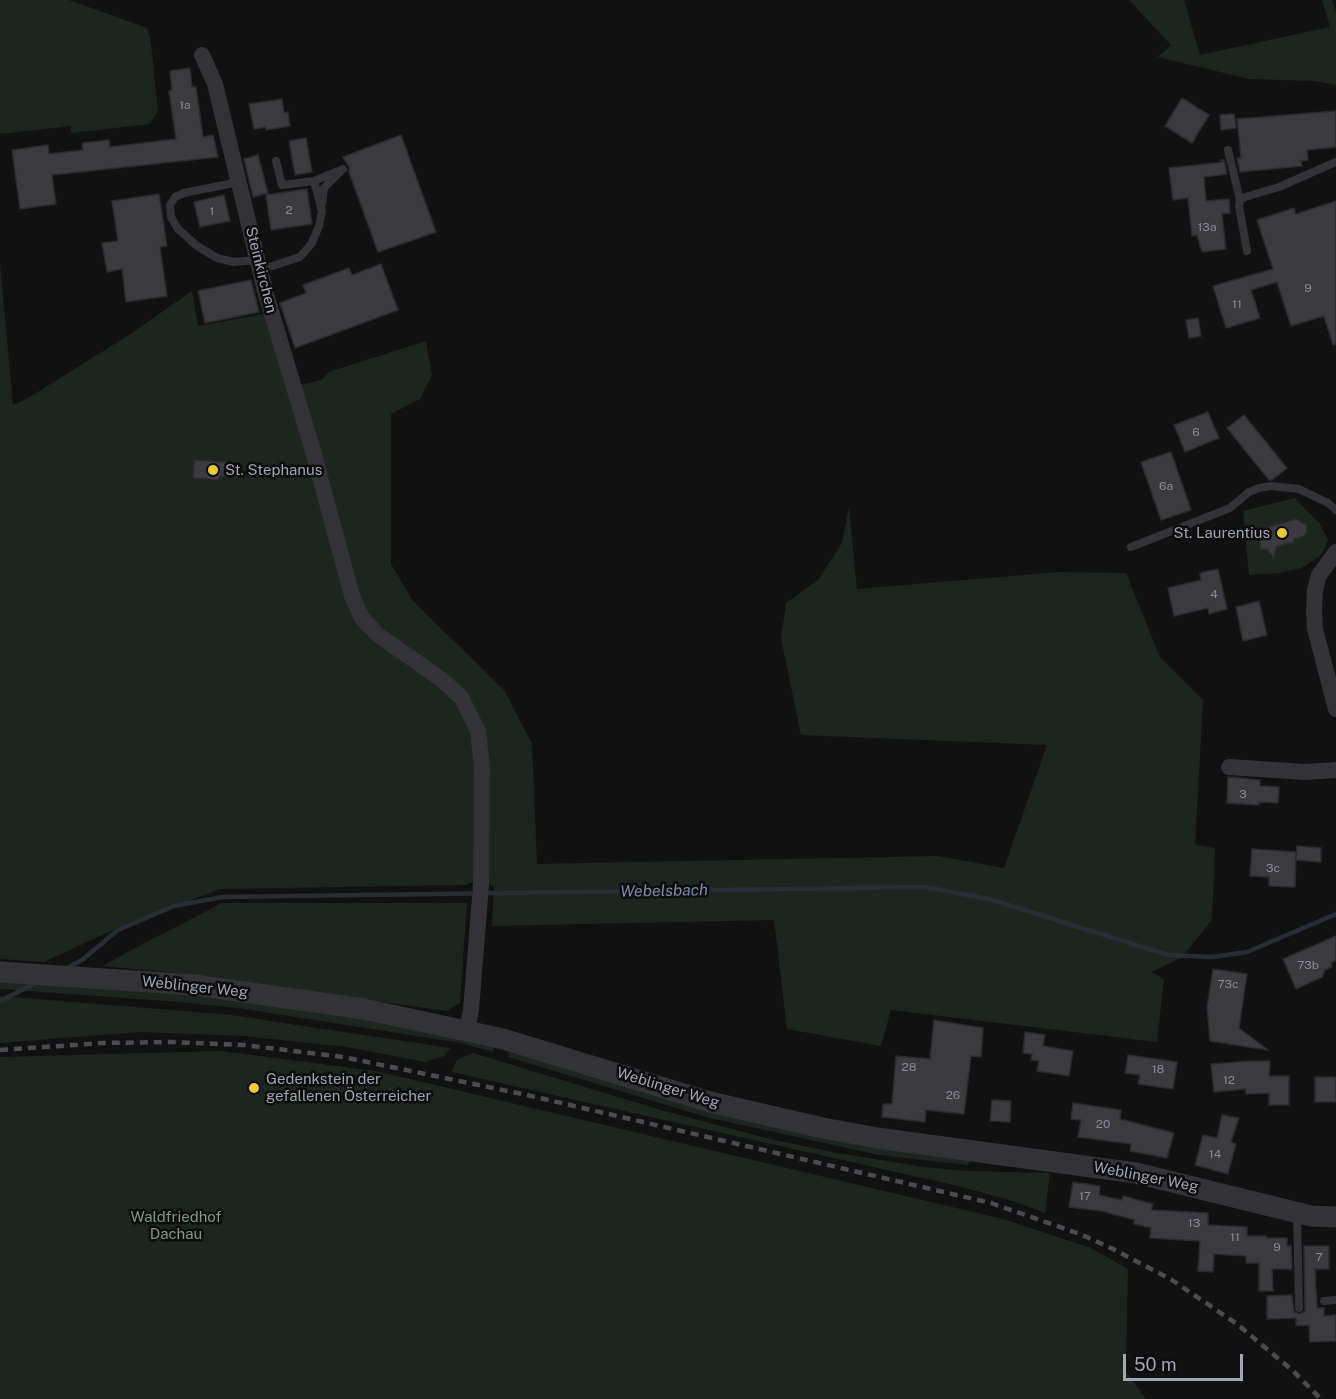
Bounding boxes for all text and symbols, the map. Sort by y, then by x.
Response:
house number: 1a [179,98,191,112]
house number: 2 [285,203,293,217]
house number: 1 [210,204,214,218]
house number: 13a [1197,220,1217,234]
street label: Steinkirchen [242,225,280,315]
house number: 9 [1304,281,1312,295]
house number: 11 [1232,297,1242,311]
house number: 6 [1192,425,1200,439]
place label: St. Stephanus [225,461,322,479]
marker: St. Stephanus [206,463,220,477]
house number: 6a [1159,479,1173,493]
place label: St. Laurentius [1173,524,1270,542]
marker: St. Laurentius [1275,526,1289,540]
house number: 4 [1210,587,1218,601]
house number: 3 [1239,787,1247,801]
house number: 3c [1266,861,1280,875]
water label: Webelsbach [620,881,708,901]
house number: 73b [1297,958,1319,972]
street label: Weblinger Weg [141,972,249,1002]
house number: 73c [1217,977,1239,991]
house number: 28 [902,1060,916,1074]
house number: 18 [1152,1062,1164,1076]
street label: Weblinger Weg [614,1064,722,1112]
place label: Gedenkstein der gefallenen Österreicher [266,1070,431,1105]
house number: 12 [1223,1073,1235,1087]
marker: Gedenkstein der gefallenen Österreicher [247,1081,261,1095]
house number: 26 [946,1088,960,1102]
house number: 20 [1096,1117,1110,1131]
house number: 14 [1209,1147,1221,1161]
street label: Weblinger Weg [1092,1158,1200,1196]
house number: 17 [1079,1189,1091,1203]
park label: Waldfriedhof Dachau [131,1208,221,1243]
house number: 13 [1188,1216,1200,1230]
house number: 11 [1230,1230,1240,1244]
house number: 9 [1273,1240,1281,1254]
house number: 7 [1315,1250,1323,1264]
scale bar [1126,1342,1246,1380]
text: 50 m [1134,1354,1177,1375]

